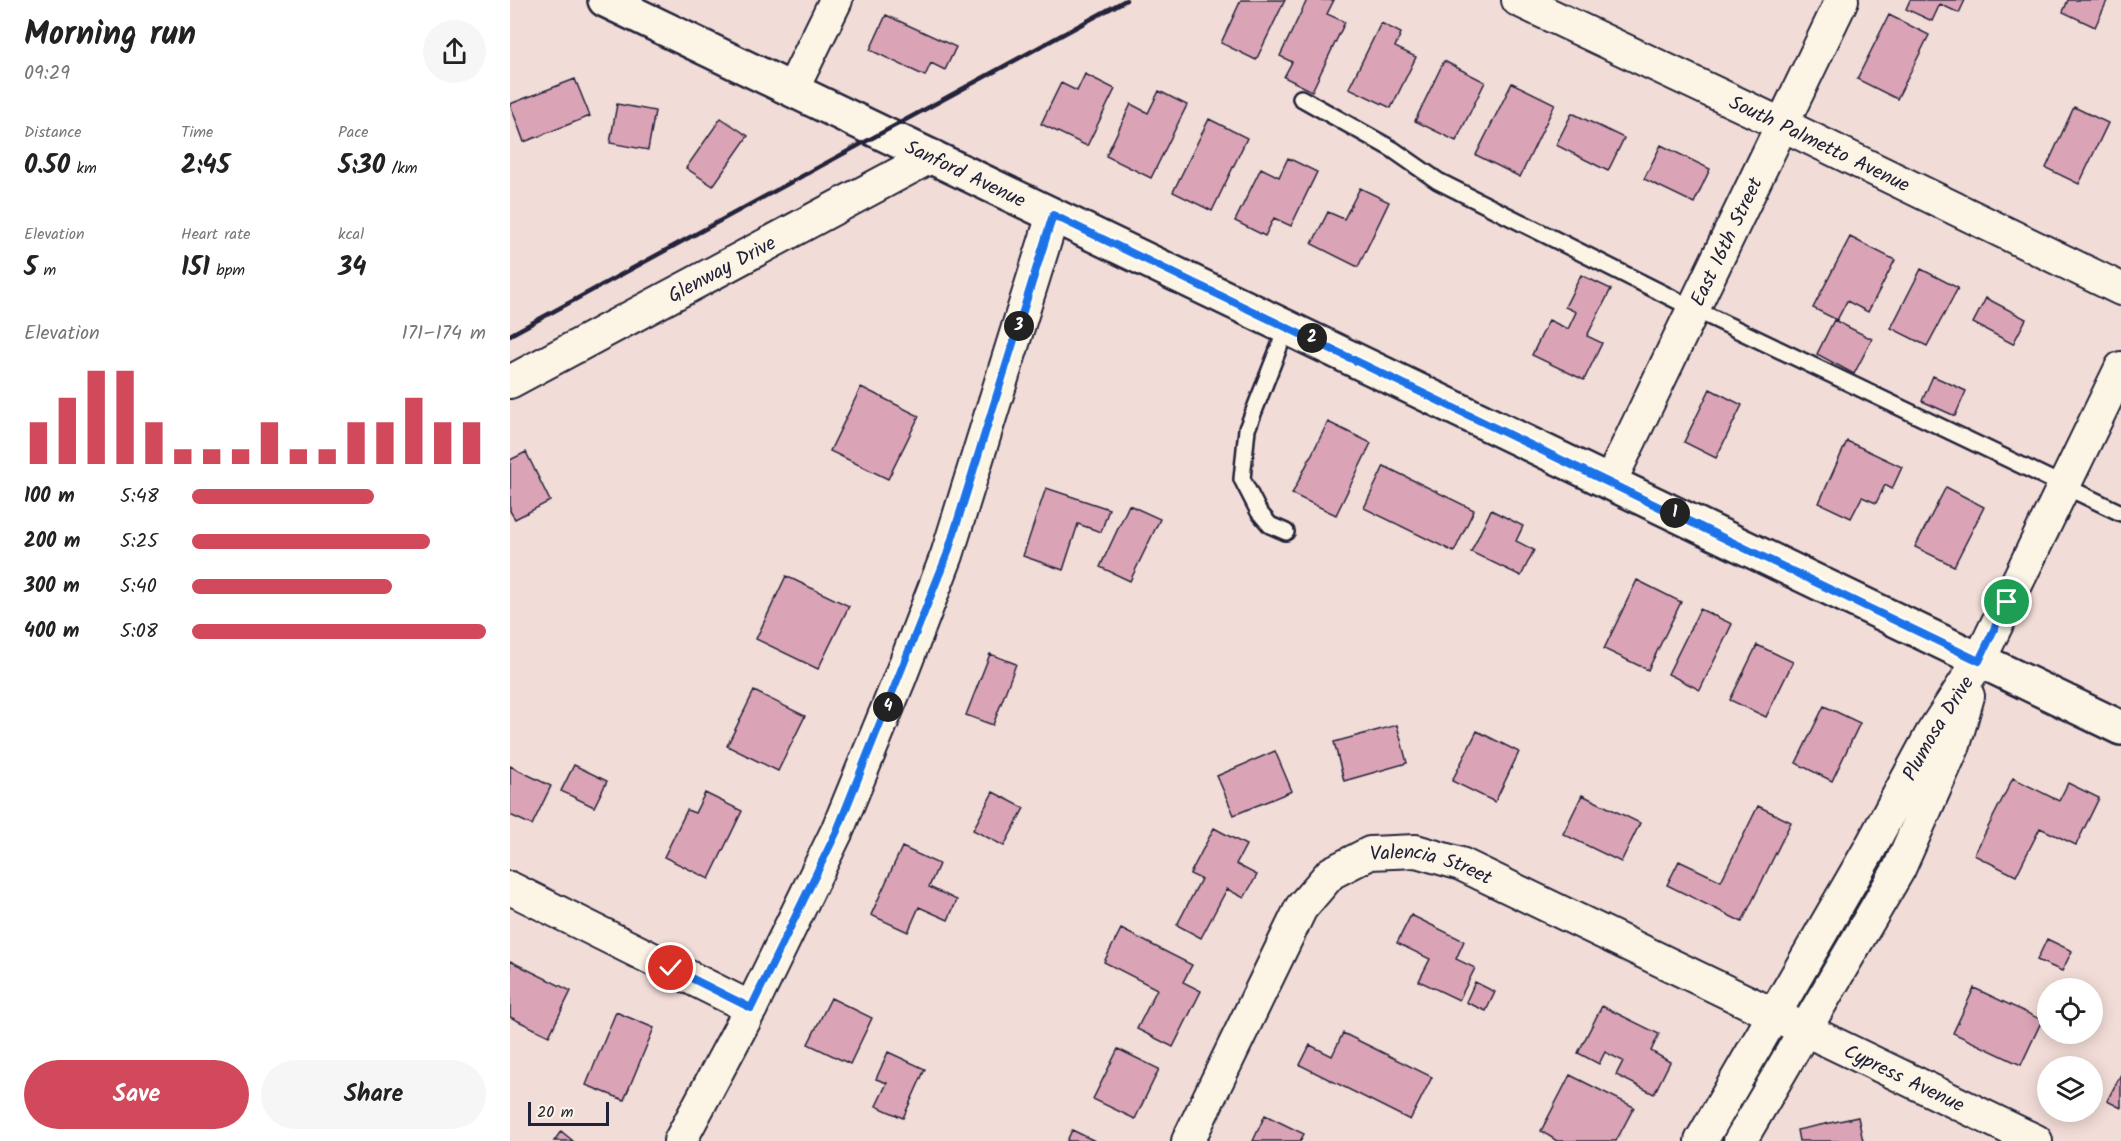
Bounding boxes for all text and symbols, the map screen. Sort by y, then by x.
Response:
text: Morning run [24,9,196,62]
button: share [423,20,486,83]
text: 09:29 [24,58,70,90]
street label: South Palmetto Avenue [1723,88,1915,202]
text: Distance [24,120,82,145]
text: Time [181,120,213,145]
text: Pace [338,120,369,145]
street label: Sanford Avenue [899,132,1031,218]
text: 0.50 [24,145,70,187]
text: 2:45 [181,145,230,187]
text: 5:30 [338,145,385,187]
text: km [70,156,97,181]
text: /km [385,156,417,181]
street label: East 16th Street [1683,172,1773,312]
text: Elevation [24,222,85,247]
text: Heart rate [181,222,251,247]
text: kcal [338,222,364,247]
street label: Glenway Drive [663,228,782,313]
text: 5 [24,247,37,289]
text: 151 [181,247,210,289]
text: 34 [338,247,366,289]
text: m [37,258,56,283]
text: bpm [210,258,245,283]
pin: 3 [1004,311,1034,341]
text: 3 [1015,313,1023,338]
text: Elevation [24,318,100,350]
text: 171–174 m [402,318,486,350]
pin: 2 [1297,323,1327,353]
text: 2 [1307,325,1317,350]
text: 100 m [24,481,75,513]
text: 5:48 [120,481,159,513]
pin: 1 [1660,498,1690,528]
text: 1 [1673,500,1677,525]
text: 200 m [24,526,80,558]
text: 5:25 [120,526,158,558]
text: 300 m [24,571,80,603]
text: 5:40 [120,571,157,603]
pin [1981,576,2032,627]
icon: arrive [1990,585,2023,618]
text: 400 m [24,616,80,648]
text: 5:08 [120,616,158,648]
street label: Plumosa Drive [1895,670,1983,787]
pin: 4 [873,692,903,722]
text: 4 [884,694,892,719]
street label: Valencia Street [1369,837,1497,895]
pin [645,942,696,993]
icon: check [654,951,687,984]
map controls [2037,978,2103,1122]
button: locate [2037,978,2103,1044]
street label: Cypress Avenue [1838,1037,1969,1122]
button: layers [2037,1056,2103,1122]
button: Save [24,1060,249,1129]
button: Share [261,1060,486,1129]
scale bar [528,1099,609,1126]
text: 20 m [537,1100,573,1125]

